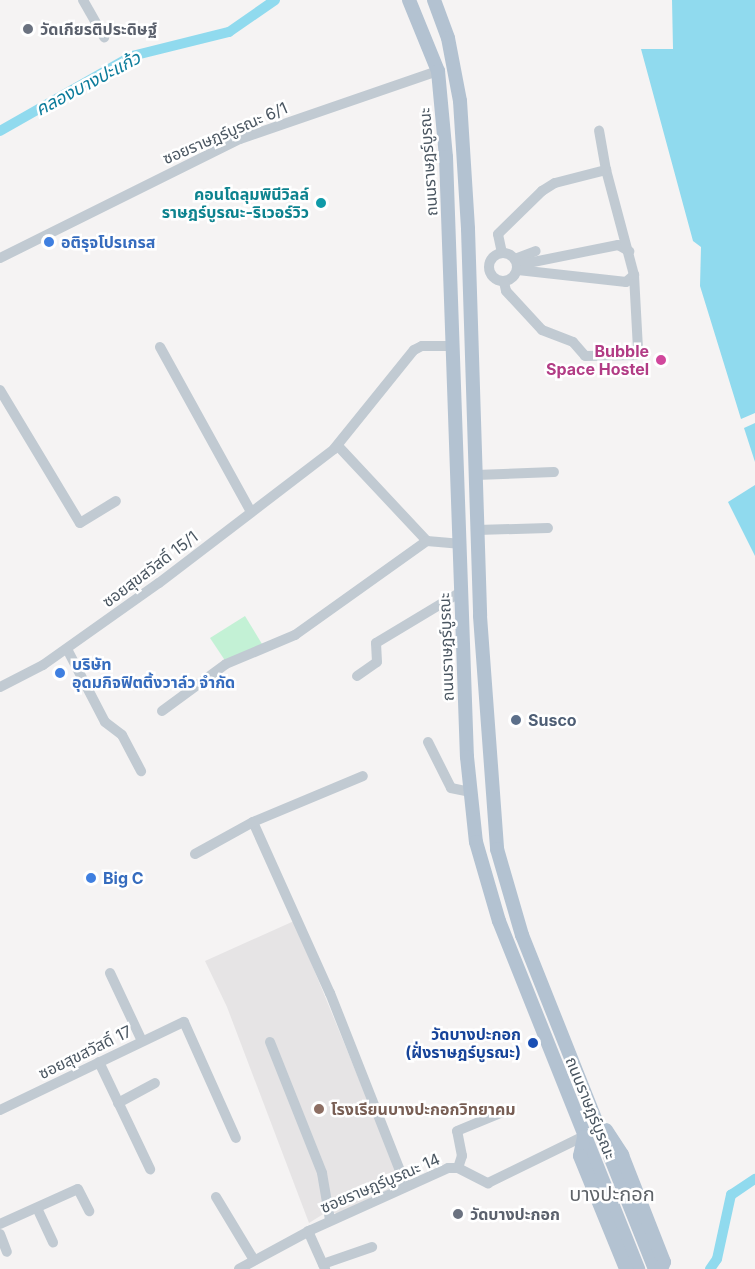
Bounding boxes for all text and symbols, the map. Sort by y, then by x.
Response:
place label: วัดเกียรติประดิษฐ์ [40,19,157,39]
marker: วัดเกียรติประดิษฐ์ [21,22,35,36]
water label: คลองบางปะแก้ว [32,47,144,121]
street label: ซอยราษฎร์บูรณะ 6/1 [160,98,290,168]
street label: ถนนราษฎร์บูรณะ [415,107,441,217]
place label: คอนโดลุมพินีวิลล์ ราษฎร์บูรณะ-ริเวอร์วิว [162,184,309,222]
marker: คอนโดลุมพินีวิลล์ ราษฎร์บูรณะ-ริเวอร์วิว [314,196,328,210]
place label: อติรุจโปรเกรส [61,232,155,252]
marker: อติรุจโปรเกรส [42,235,56,249]
place label: Bubble Space Hostel [546,341,649,379]
marker: Bubble Space Hostel [654,353,668,367]
street label: ซอยสุขสวัสดิ์ 15/1 [98,527,202,611]
street label: ถนนราษฎร์บูรณะ [435,592,457,702]
place label: บริษัท อุดมกิจฟิตติ้งวาล์ว จำกัด [72,654,235,692]
marker: บริษัท อุดมกิจฟิตติ้งวาล์ว จำกัด [53,666,67,680]
place label: Susco [528,710,577,730]
marker: Susco [509,713,523,727]
place label: Big C [103,868,144,888]
marker: Big C [84,871,98,885]
street label: ซอยสุขสวัสดิ์ 17 [35,1021,135,1083]
place label: วัดบางปะกอก (ฝั่งราษฎร์บูรณะ) [405,1024,521,1062]
marker: วัดบางปะกอก (ฝั่งราษฎร์บูรณะ) [526,1036,540,1050]
street label: ถนนราษฎร์บูรณะ [562,1054,620,1162]
place label: โรงเรียนบางปะกอกวิทยาคม [331,1099,516,1119]
marker: โรงเรียนบางปะกอกวิทยาคม [312,1102,326,1116]
street label: ซอยราษฎร์บูรณะ 14 [317,1149,443,1217]
district label: บางปะกอก [569,1182,655,1206]
place label: วัดบางปะกอก [470,1204,560,1224]
marker: วัดบางปะกอก [451,1207,465,1221]

